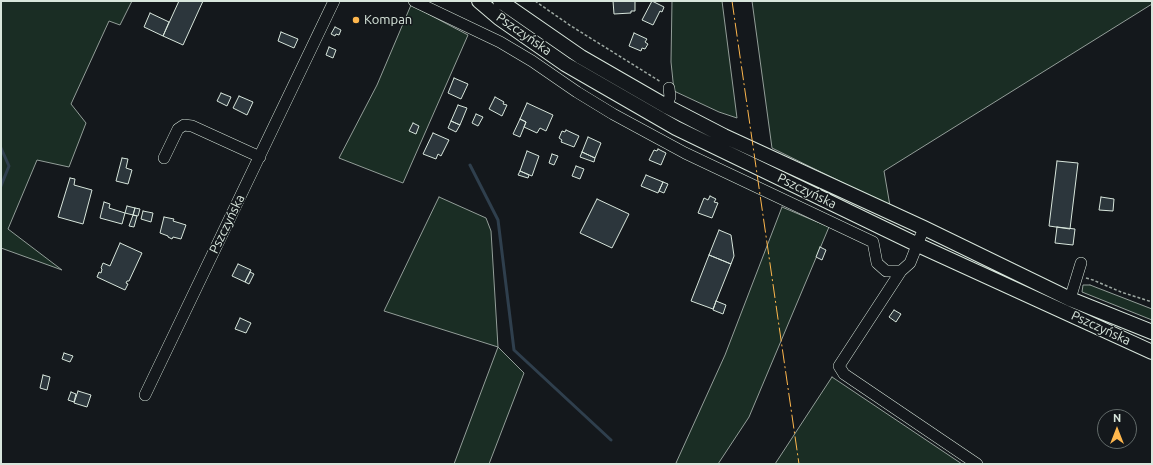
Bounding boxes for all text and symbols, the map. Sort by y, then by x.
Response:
street label: Pszczyńska [493,9,555,59]
place label: Kompan [364,12,412,28]
marker: Kompan [351,15,361,25]
street label: Pszczyńska [775,170,839,212]
street label: Pszczyńska [206,192,248,256]
street label: Pszczyńska [1069,307,1133,349]
north arrow [1097,409,1137,449]
text: N [1113,412,1121,424]

